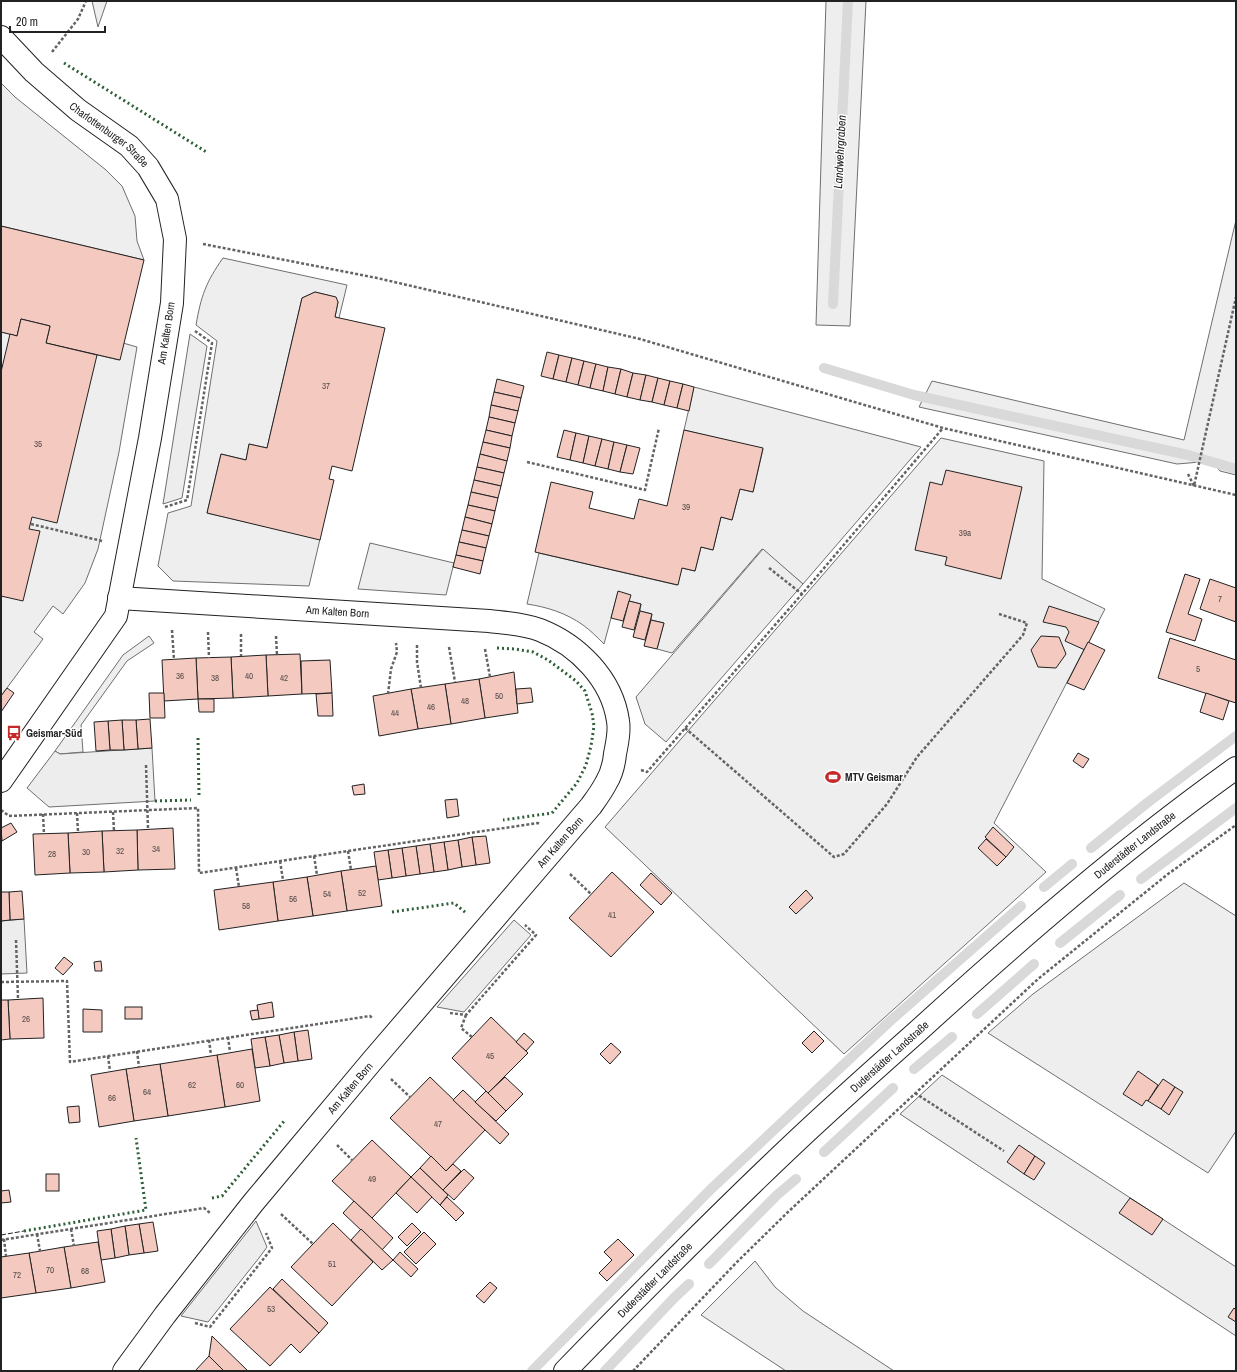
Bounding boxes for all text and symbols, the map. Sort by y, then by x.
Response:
scale bar [10,8,105,34]
text: 20 m [16,14,38,30]
street label: Charlottenburger Straße [67,99,152,170]
water label: Landwehrgraben [830,115,850,189]
street label: Am Kalten Born [154,301,178,366]
house number: 37 [322,380,330,392]
house number: 35 [34,438,42,450]
house number: 39 [682,501,690,513]
house number: 39a [959,527,971,539]
house number: 7 [1218,593,1222,605]
street label: Am Kalten Born [305,603,370,621]
house number: 5 [1196,663,1200,675]
house number: 36 [176,670,184,682]
house number: 40 [245,670,253,682]
house number: 38 [211,672,219,684]
house number: 42 [280,672,288,684]
house number: 50 [495,690,503,702]
house number: 48 [461,695,469,707]
house number: 46 [427,701,435,713]
house number: 44 [391,707,399,719]
bus stop icon: Geismar-Süd [5,724,23,742]
place label: Geismar-Süd [26,726,82,740]
sports icon: MTV Geismar [824,768,842,786]
place label: MTV Geismar [845,770,903,784]
street label: Duderstädter Landstraße [1091,808,1178,882]
street label: Am Kalten Born [533,814,586,871]
house number: 34 [152,843,160,855]
house number: 32 [116,845,124,857]
house number: 30 [82,846,90,858]
house number: 28 [48,848,56,860]
house number: 52 [358,887,366,899]
house number: 54 [323,888,331,900]
house number: 56 [289,893,297,905]
house number: 58 [242,900,250,912]
house number: 41 [608,909,616,921]
house number: 26 [22,1013,30,1025]
street label: Duderstädter Landstraße [847,1018,932,1095]
house number: 45 [486,1050,494,1062]
street label: Am Kalten Born [324,1059,376,1117]
house number: 62 [188,1079,196,1091]
house number: 60 [236,1079,244,1091]
house number: 64 [143,1086,151,1098]
house number: 66 [108,1092,116,1104]
house number: 47 [434,1118,442,1130]
house number: 49 [368,1173,376,1185]
street label: Duderstädter Landstraße [614,1239,695,1320]
house number: 51 [328,1258,336,1270]
house number: 70 [46,1264,54,1276]
house number: 68 [81,1265,89,1277]
house number: 72 [13,1269,21,1281]
house number: 53 [267,1303,275,1315]

